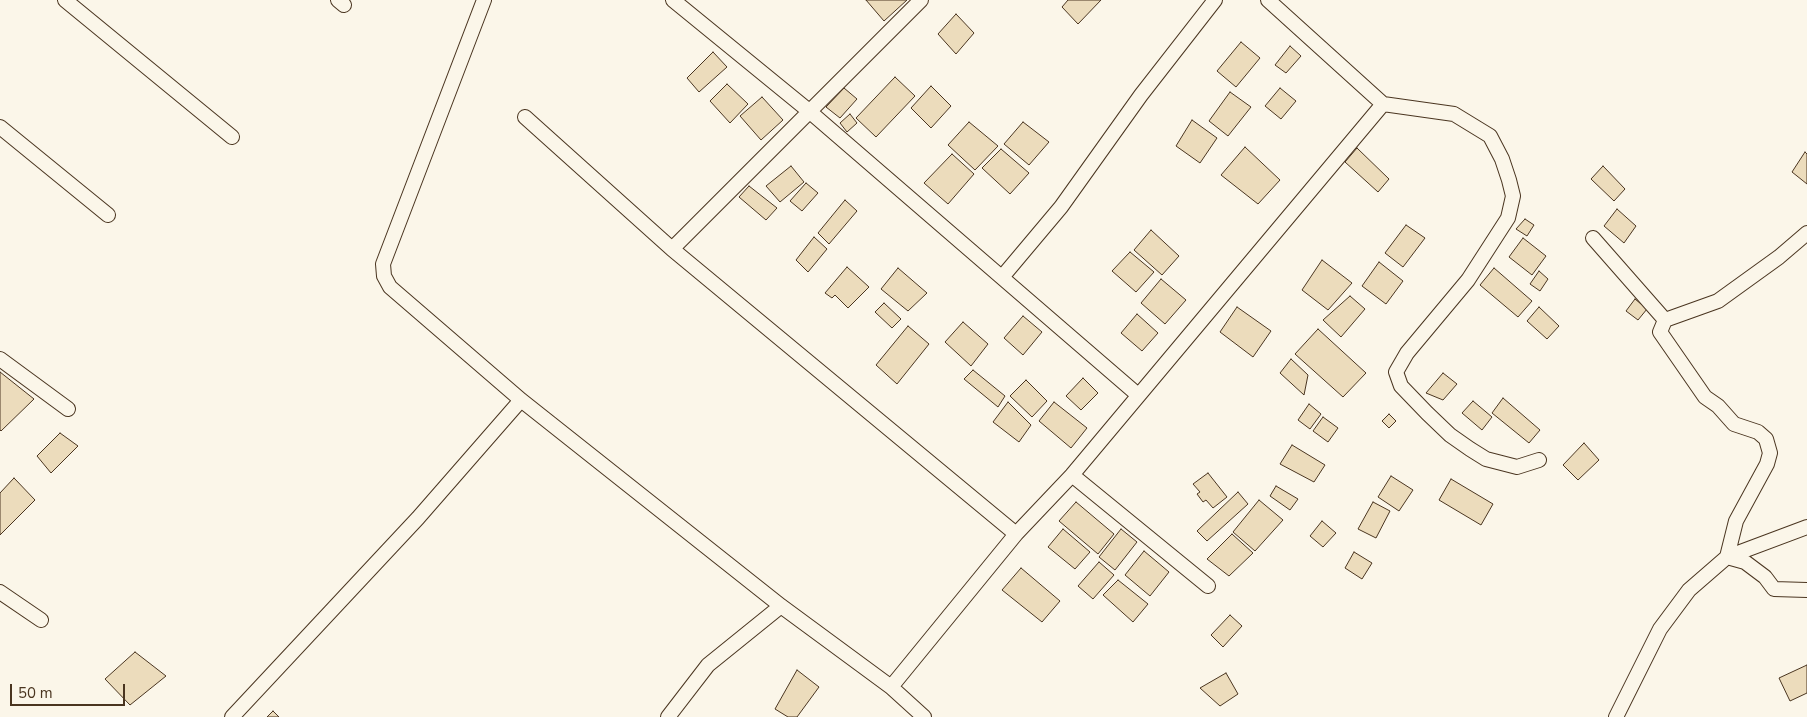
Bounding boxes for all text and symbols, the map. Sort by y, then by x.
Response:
scale bar [12,674,128,706]
text: 50 m [18,683,53,703]

